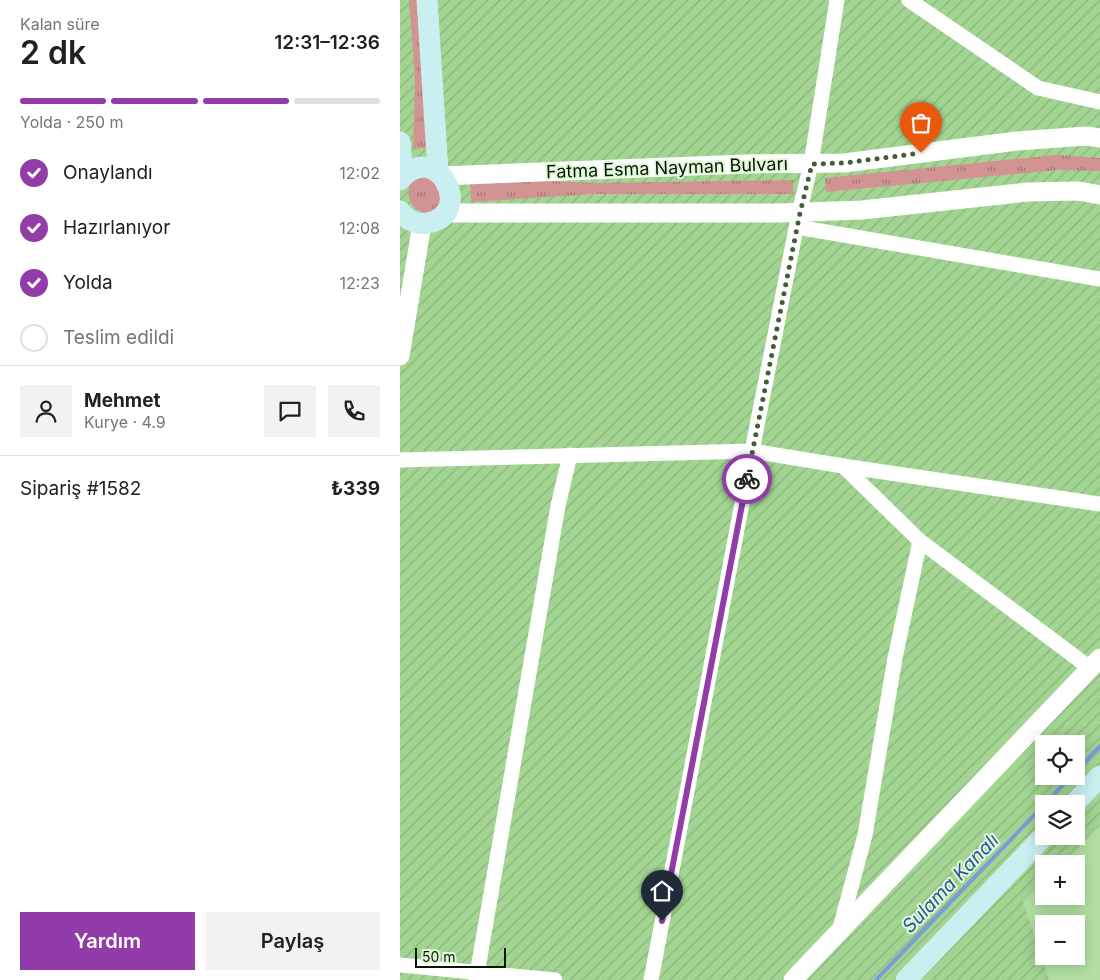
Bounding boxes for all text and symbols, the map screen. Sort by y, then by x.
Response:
text: Kalan süre [20,14,100,34]
text: 12:31–12:36 [274,31,380,54]
text: 2 dk [20,33,86,72]
pin [900,102,942,153]
icon: bag [907,109,935,137]
text: Yolda · 250 m [20,112,124,132]
street label: Fatma Esma Nayman Bulvarı [546,153,788,182]
icon: check [20,159,48,187]
text: Onaylandı [63,161,153,184]
text: 12:02 [339,163,380,183]
icon: check [20,214,48,242]
text: Hazırlanıyor [63,216,170,239]
text: 12:08 [339,218,380,238]
icon: check [20,269,48,297]
text: Yolda [63,271,113,294]
text: 12:23 [339,273,380,293]
text: Teslim edildi [63,326,174,349]
button: person [20,385,72,437]
button: chat [264,385,316,437]
button: phone [328,385,380,437]
text: Mehmet [84,389,160,412]
text: Kurye · 4.9 [84,412,166,432]
courier [722,454,772,504]
icon: bike [733,465,761,493]
text: Sipariş #1582 [20,477,141,500]
text: ₺339 [331,477,380,500]
map controls [1035,735,1085,965]
button: locate [1035,735,1085,785]
button: layers [1035,795,1085,845]
water label: Sulama Kanalı [897,829,1003,938]
button: + [1035,855,1085,905]
pin [641,870,683,921]
icon: home [648,877,676,905]
button: Yardım [20,912,195,970]
button: Paylaş [205,912,380,970]
button: − [1035,915,1085,965]
scale bar [415,945,506,968]
text: 50 m [422,948,456,965]

